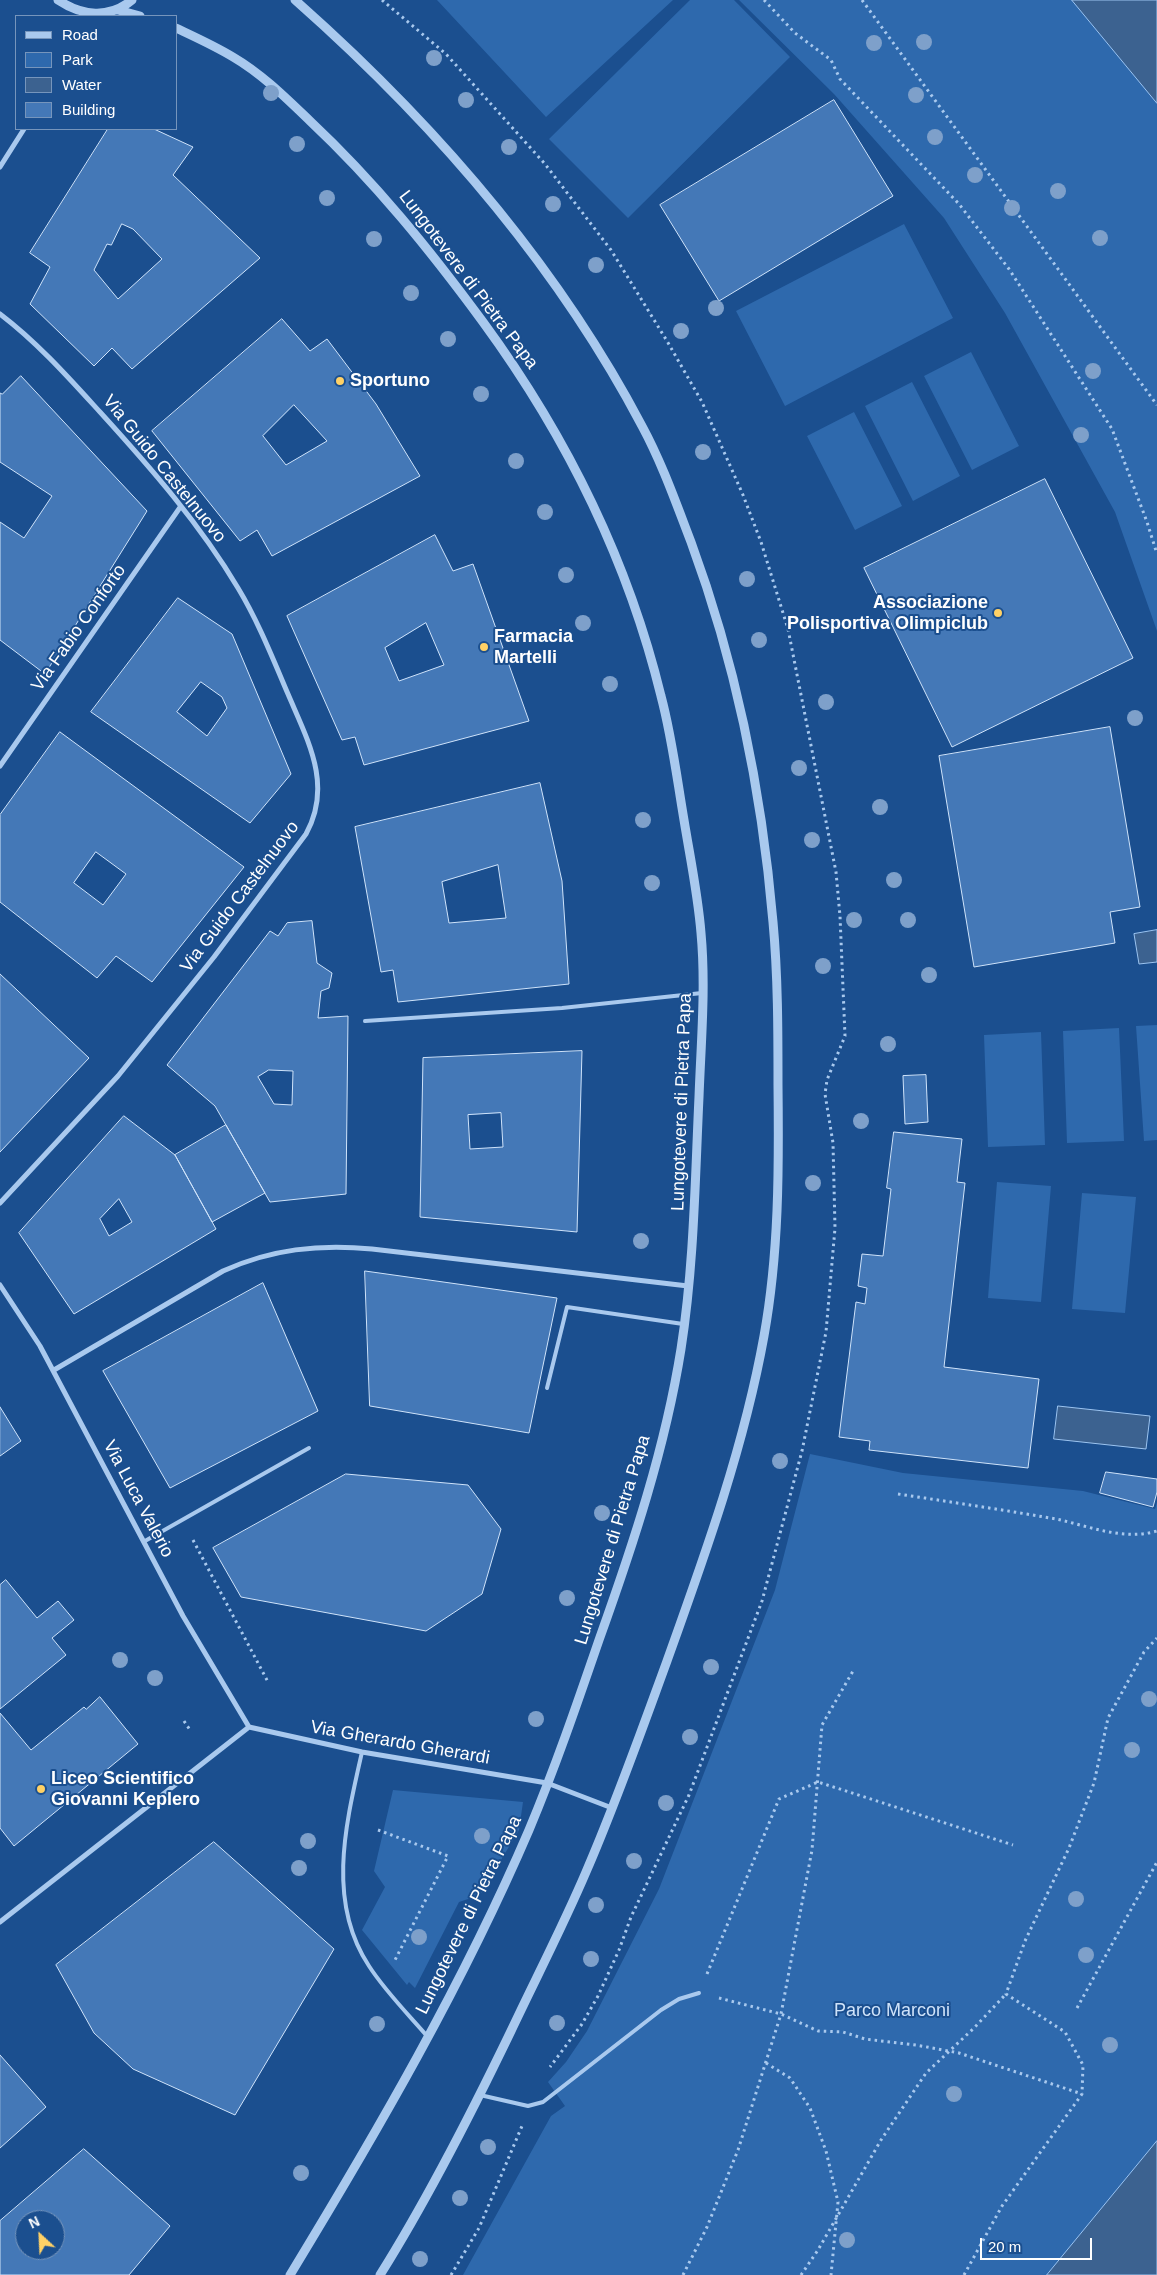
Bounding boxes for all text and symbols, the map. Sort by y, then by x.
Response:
legend [15,15,178,130]
text: Road [62,26,98,43]
text: Park [62,51,93,68]
text: Water [62,76,101,93]
text: Building [62,101,115,118]
street label: Lungotevere di Pietra Papa [394,186,542,374]
place label: Sportuno [350,370,430,392]
marker: Sportuno [334,375,346,387]
street label: Via Guido Castelnuovo [98,391,230,547]
street label: Via Fabio Conforto [27,560,131,696]
place label: Associazione Polisportiva Olimpiclub [787,592,988,634]
marker: Associazione Polisportiva Olimpiclub [992,607,1004,619]
place label: Farmacia Martelli [494,626,573,669]
marker: Farmacia Martelli [478,641,490,653]
street label: Via Guido Castelnuovo [176,817,304,977]
street label: Lungotevere di Pietra Papa [667,993,697,1211]
street label: Lungotevere di Pietra Papa [571,1433,655,1647]
street label: Via Luca Valerio [98,1437,178,1561]
street label: Via Gherardo Gherardi [309,1717,491,1769]
place label: Liceo Scientifico Giovanni Keplero [51,1768,200,1810]
marker: Liceo Scientifico Giovanni Keplero [35,1783,47,1795]
street label: Lungotevere di Pietra Papa [411,1812,527,2018]
park label: Parco Marconi [834,2000,950,2022]
north arrow [15,2210,65,2260]
text: N [26,2213,42,2232]
scale bar [982,2228,1094,2260]
text: 20 m [988,2238,1021,2255]

